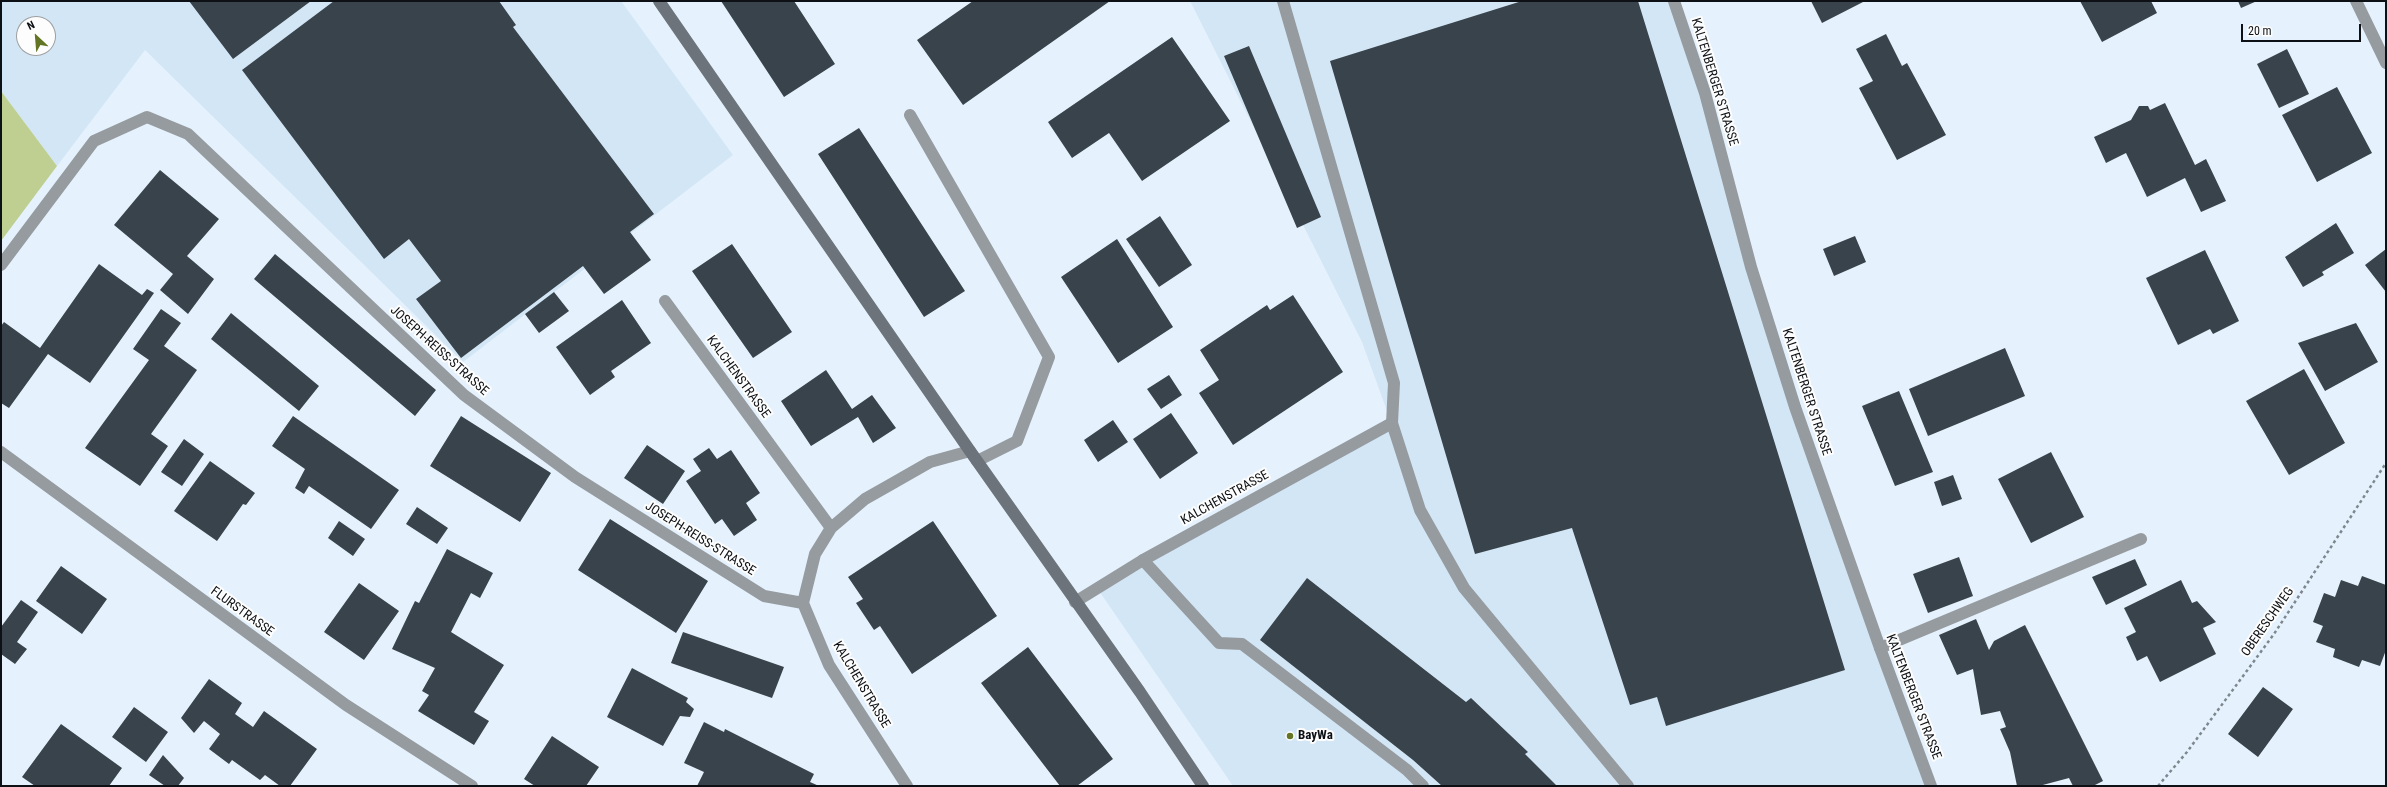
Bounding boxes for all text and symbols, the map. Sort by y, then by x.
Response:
north arrow [16,16,56,56]
street label: KALTENBERGER STRASSE [1687,16,1741,148]
scale bar [2243,16,2363,42]
text: N [25,18,37,33]
text: 20 m [2248,24,2272,38]
street label: JOSEPH-REISS-STRASSE [387,303,491,399]
street label: KALTENBERGER STRASSE [1778,327,1834,457]
street label: KALCHENSTRASSE [703,333,773,421]
street label: KALCHENSTRASSE [1178,467,1272,529]
street label: JOSEPH-REISS-STRASSE [642,499,758,579]
street label: FLURSTRASSE [207,584,277,640]
street label: OBERESCHWEG [2238,584,2298,660]
street label: KALTENBERGER STRASSE [1882,632,1944,762]
street label: KALCHENSTRASSE [829,639,893,731]
place label: BayWa [1298,728,1333,744]
marker: BayWa [1285,731,1295,741]

